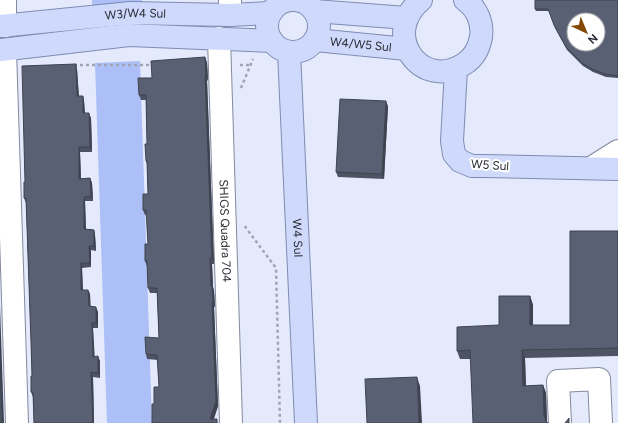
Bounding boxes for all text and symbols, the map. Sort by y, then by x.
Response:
street label: W3/W4 Sul [104,6,166,23]
north arrow [566,12,606,52]
text: N [585,31,600,46]
street label: W4/W5 Sul [329,35,392,54]
street label: W5 Sul [471,157,509,173]
street label: SHIGS Quadra 704 [216,179,234,283]
street label: W4 Sul [290,218,305,257]

